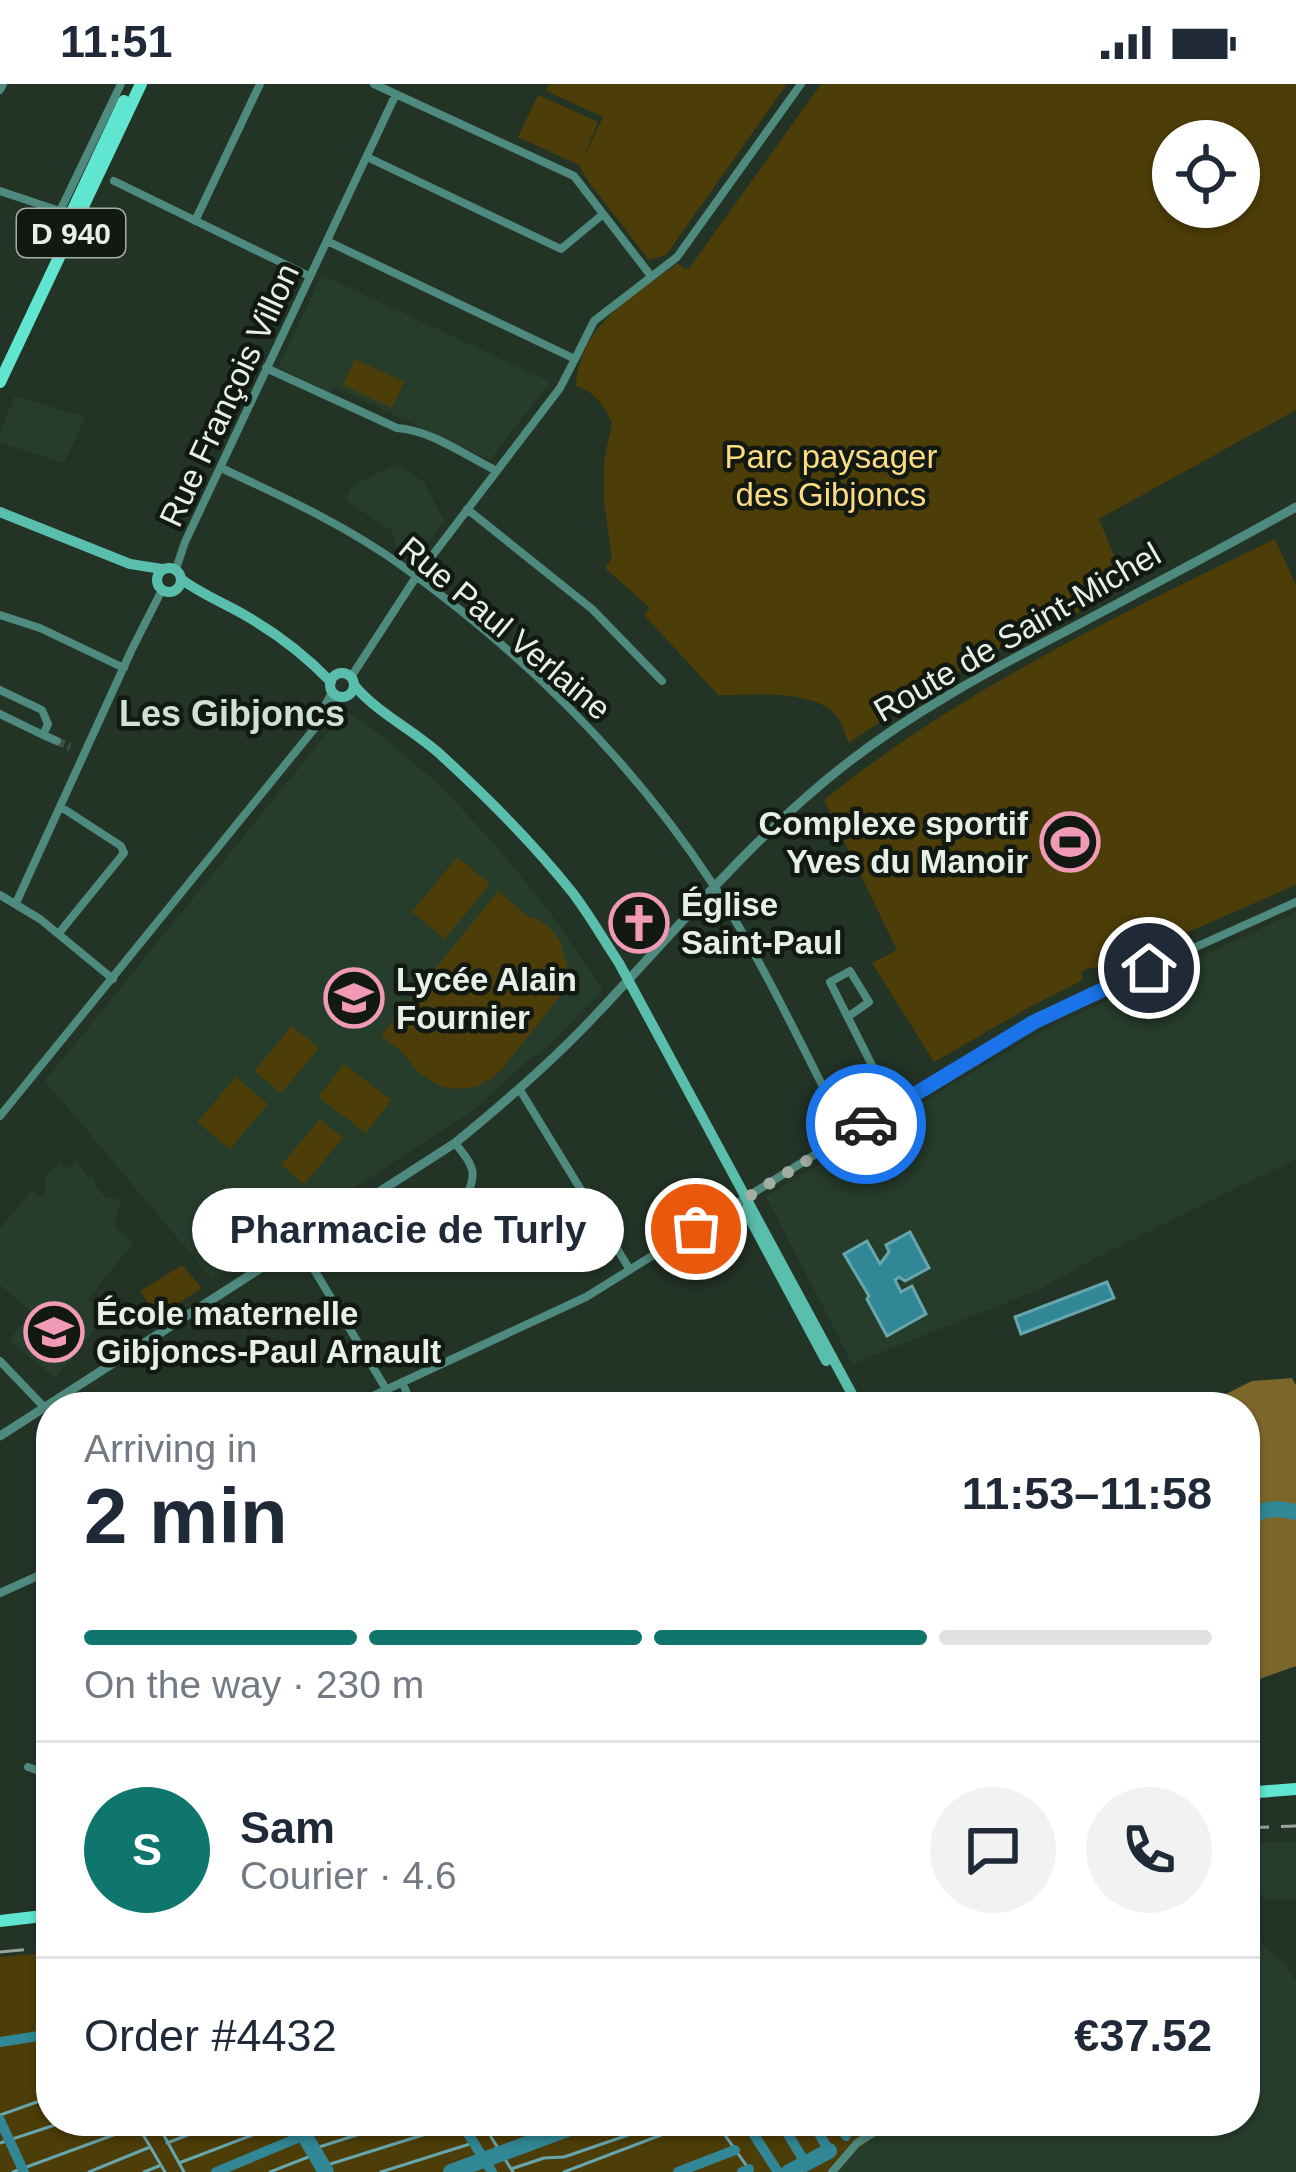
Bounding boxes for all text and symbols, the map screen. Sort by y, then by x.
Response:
text: 11:51 [60,16,173,67]
map controls [1152,120,1260,228]
button: locate [1152,120,1260,228]
road number: D 940 [17,209,125,257]
street label: Rue François Villon [152,258,306,532]
park label: Parc paysager des Gibjoncs [725,438,937,513]
street label: Rue Paul Verlaine [392,529,618,727]
street label: Route de Saint-Michel [867,535,1167,729]
district label: Les Gibjoncs [119,693,345,734]
place label: Complexe sportif Yves du Manoir [758,805,1029,880]
sports icon: Complexe sportif Yves du Manoir [1039,811,1101,873]
place label: Église Saint-Paul [681,886,842,961]
church icon: Église Saint-Paul [608,892,670,954]
pin [1098,917,1200,1019]
icon: home [1116,935,1182,1001]
place label: Lycée Alain Fournier [396,961,577,1036]
school or university icon: Lycée Alain Fournier [323,967,385,1029]
courier [806,1064,926,1184]
icon: car [833,1091,899,1157]
pin [645,1178,747,1280]
callout: Pharmacie de Turly [192,1187,624,1271]
icon: bag [663,1196,729,1262]
text: Pharmacie de Turly [230,1208,586,1251]
place label: École maternelle Gibjoncs-Paul Arnault [96,1295,441,1370]
school or university icon: École maternelle Gibjoncs-Paul Arnault [23,1301,85,1363]
text: Arriving in [84,1427,257,1470]
text: 11:53–11:58 [962,1468,1212,1519]
text: 2 min [84,1472,288,1560]
text: On the way · 230 m [84,1663,424,1706]
button: chat [930,1787,1056,1913]
button: phone [1086,1787,1212,1913]
text: Sam [240,1802,335,1853]
text: S [132,1824,162,1875]
text: Courier · 4.6 [240,1854,457,1897]
text: Order #4432 [84,2010,337,2061]
text: €37.52 [1074,2010,1212,2061]

